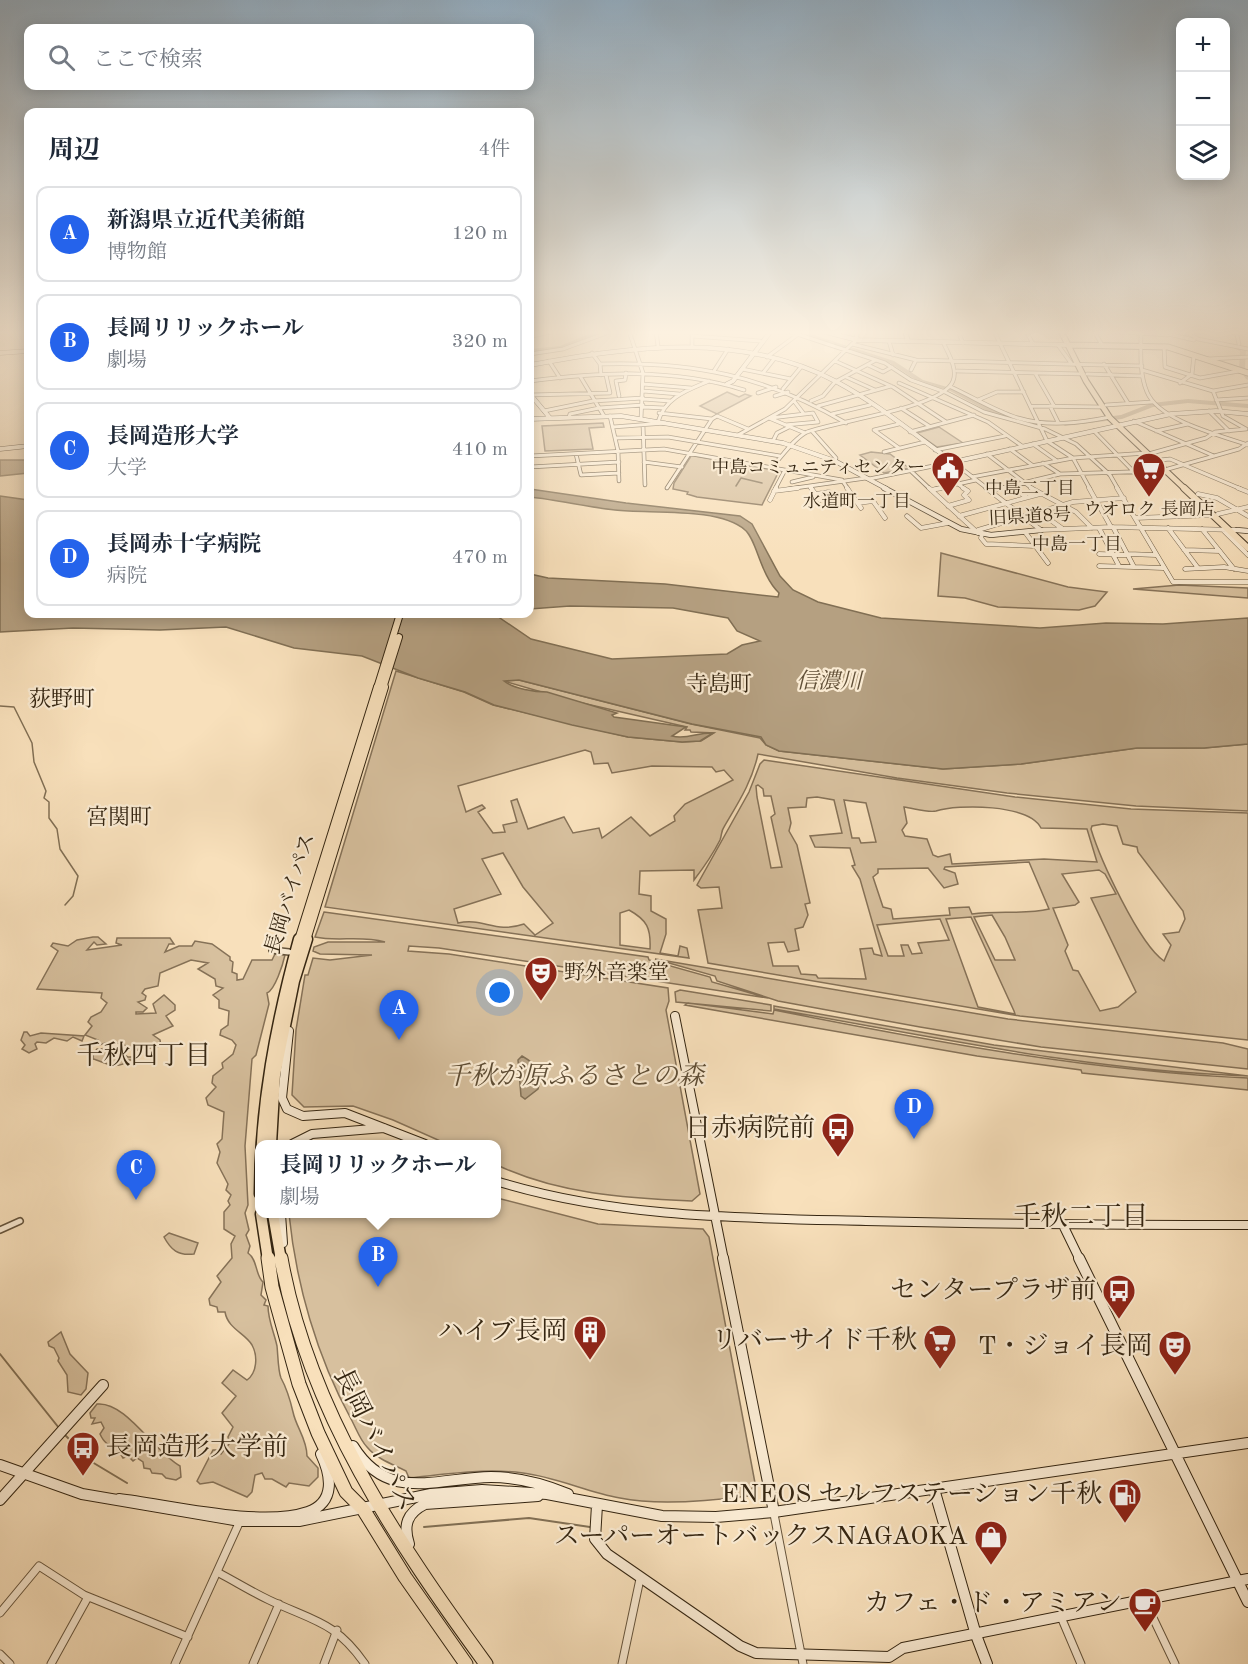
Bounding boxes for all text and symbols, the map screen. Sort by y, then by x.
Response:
map controls [1176,18,1230,180]
button: + [1176,18,1230,72]
search box [24,24,534,90]
icon: search [45,41,78,74]
text: ここで検索 [93,49,203,71]
button: − [1176,72,1230,126]
button: layers [1176,126,1230,180]
text: 周辺 [48,138,100,164]
text: 4件 [478,140,510,160]
text: 新潟県立近代美術館 [107,210,305,232]
text: A [62,224,77,244]
text: 120 m [452,224,508,244]
text: 博物館 [107,243,167,263]
text: 長岡リリックホール [107,318,304,340]
text: B [62,332,77,352]
text: 320 m [452,332,508,352]
text: 劇場 [107,351,147,371]
text: 長岡造形大学 [107,426,239,448]
text: C [63,440,76,460]
text: 410 m [452,440,508,460]
public building icon: 中島コミュニティセンター [930,450,966,497]
supermarket icon: ウオロク 長岡店 [1131,451,1167,498]
place label: 中島コミュニティセンター [712,457,925,477]
text: 大学 [107,459,147,479]
district label: 中島二丁目 [985,478,1075,498]
district label: 水道町一丁目 [803,491,911,511]
place label: ウオロク 長岡店 [1083,499,1215,519]
street label: 旧県道8号 [988,504,1072,528]
text: 長岡赤十字病院 [107,534,261,556]
district label: 中島一丁目 [1032,534,1122,554]
text: D [62,548,77,568]
text: 470 m [452,548,508,568]
text: 病院 [107,567,147,587]
water label: 信濃川 [796,669,864,693]
district label: 寺島町 [686,672,752,696]
district label: 荻野町 [29,687,95,711]
district label: 宮関町 [86,805,152,829]
street label: 長岡バイパス [261,830,319,957]
theatre icon: 野外音楽堂 [523,955,559,1002]
place label: 野外音楽堂 [564,961,669,984]
your location [485,978,514,1007]
pin: A [380,990,418,1040]
district label: 千秋四丁目 [77,1041,212,1070]
park label: 千秋が原ふるさとの森 [444,1062,707,1090]
pin: D [894,1090,934,1139]
bus stop icon: 日赤病院前 [820,1111,856,1158]
place label: 日赤病院前 [685,1114,815,1142]
popup [255,1140,501,1218]
pin: C [116,1150,156,1200]
text: 長岡リリックホール [280,1155,476,1177]
text: 劇場 [280,1188,320,1208]
district label: 千秋二丁目 [1014,1202,1149,1231]
pin: B [358,1238,398,1287]
bus stop icon: センタープラザ前 [1101,1273,1137,1320]
place label: センタープラザ前 [890,1276,1096,1304]
building icon: ハイブ長岡 [572,1314,608,1361]
place label: ハイブ長岡 [438,1317,567,1345]
supermarket icon: リバーサイド千秋 [922,1323,958,1370]
place label: リバーサイド千秋 [712,1326,917,1354]
theatre icon: T・ジョイ長岡 [1157,1329,1193,1376]
place label: T・ジョイ長岡 [978,1332,1152,1360]
street label: 長岡バイパス [328,1364,422,1516]
bus stop icon: 長岡造形大学前 [65,1430,101,1477]
place label: 長岡造形大学前 [106,1433,288,1461]
fuel station icon: ENEOS セルフステーション千秋 [1107,1477,1143,1524]
place label: ENEOS セルフステーション千秋 [721,1480,1102,1508]
shop icon: スーパーオートバックスNAGAOKA [973,1519,1009,1566]
place label: スーパーオートバックスNAGAOKA [554,1523,968,1550]
cafe icon: カフェ・ド・アミアン [1127,1586,1163,1633]
place label: カフェ・ド・アミアン [864,1591,1122,1617]

